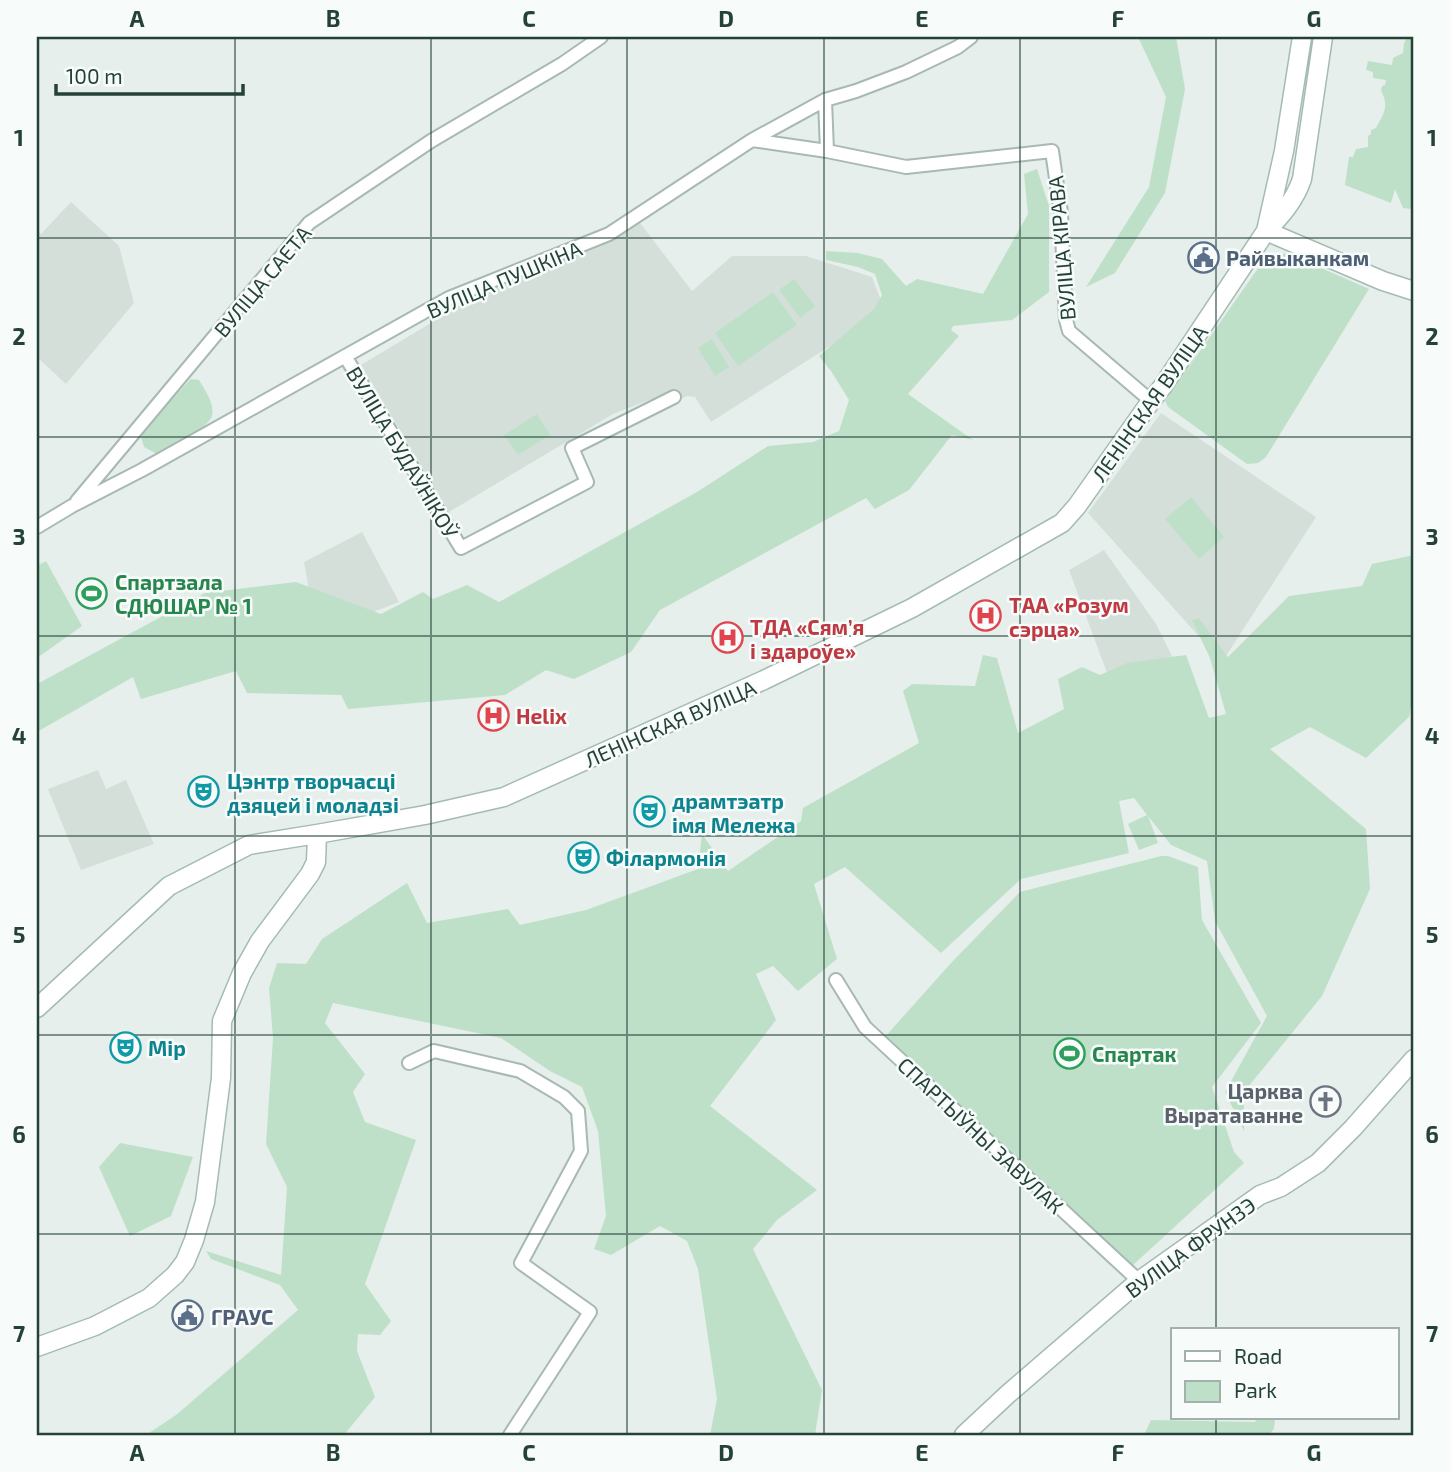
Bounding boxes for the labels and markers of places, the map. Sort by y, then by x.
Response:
public building icon: Райвыканкам [1186,240,1220,274]
place label: Райвыканкам [1226,245,1369,270]
place label: Спартзала СДЮШАР № 1 [115,569,252,618]
sports icon: Спартзала СДЮШАР № 1 [75,576,109,610]
place label: ТАА «Розум сэрца» [1009,592,1129,641]
hospital icon: ТАА «Розум сэрца» [969,599,1003,633]
place label: ТДА «Сямʼя і здароўе» [750,614,864,663]
hospital icon: ТДА «Сямʼя і здароўе» [710,621,744,655]
hospital icon: Helix [476,698,510,732]
place label: Helix [516,703,567,728]
place label: Цэнтр творчасці дзяцей і моладзі [227,768,399,817]
theatre icon: Цэнтр творчасці дзяцей і моладзі [187,775,221,809]
place label: драмтэатр імя Мележа [672,788,795,837]
theatre icon: драмтэатр імя Мележа [632,795,666,829]
theatre icon: Філармонія [566,840,600,874]
place label: Філармонія [606,845,726,870]
theatre icon: Мір [108,1030,142,1064]
place label: Мір [148,1035,186,1060]
sports icon: Спартак [1052,1036,1086,1070]
place label: Спартак [1092,1041,1176,1066]
place label: Царква Выратаванне [1164,1078,1303,1127]
church icon: Царква Выратаванне [1309,1085,1343,1119]
public building icon: ГРАУС [171,1299,205,1333]
place label: ГРАУС [211,1304,273,1329]

